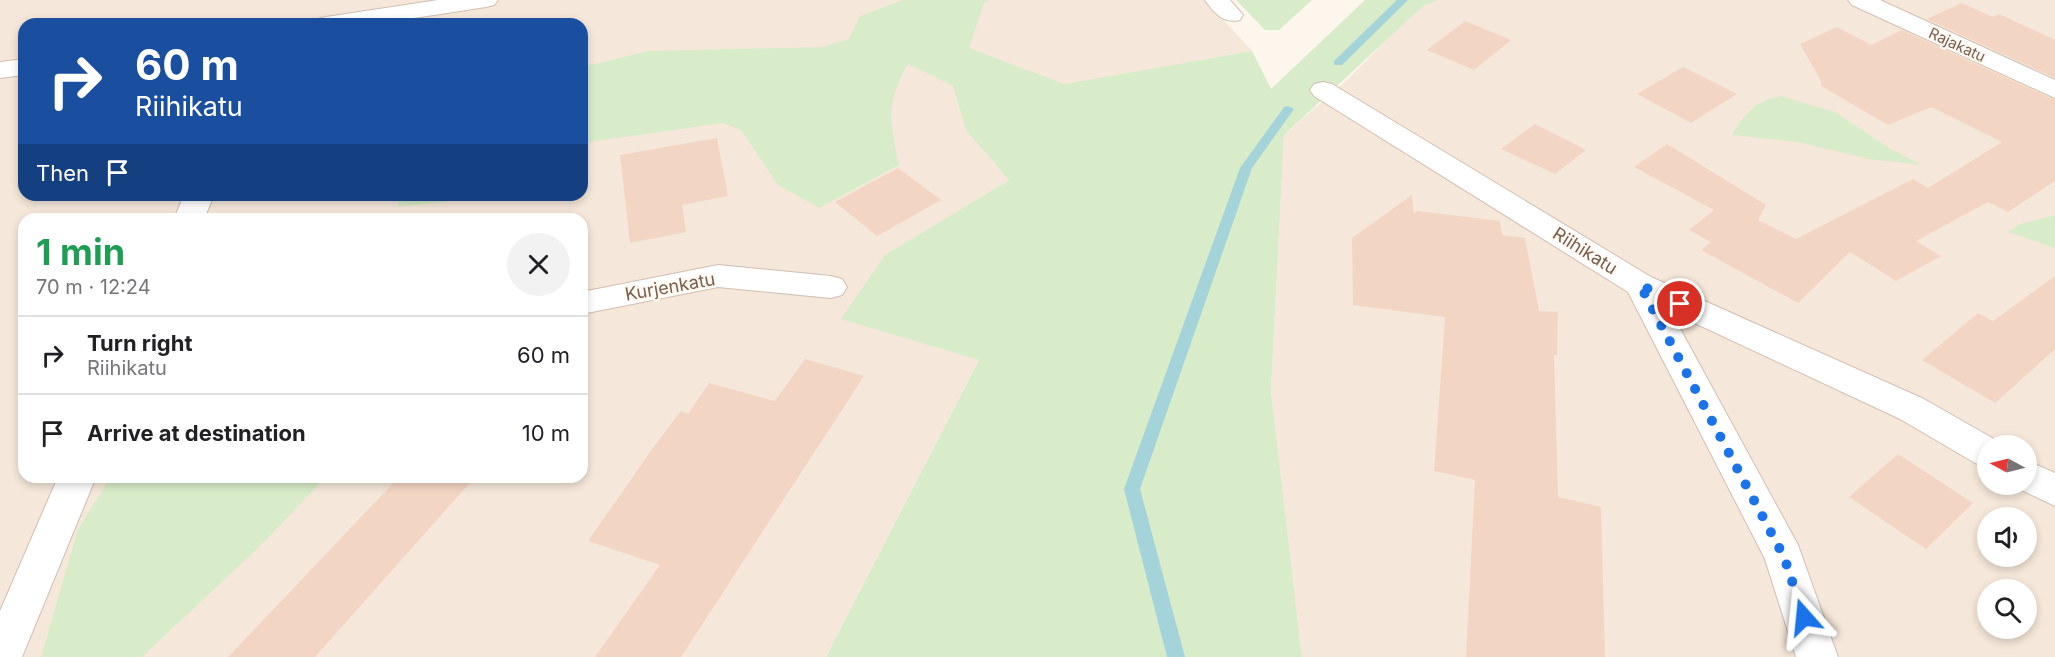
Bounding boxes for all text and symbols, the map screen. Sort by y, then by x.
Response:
street label: Rajakatu [1926,23,1989,66]
text: 60 m [135,39,239,90]
icon: right [36,42,114,120]
text: Riihikatu [135,90,243,123]
icon: arrive [101,156,134,189]
text: Then [36,160,89,186]
street label: Riihikatu [1549,223,1621,279]
text: 1 min [36,230,125,274]
button: close [507,233,570,296]
street label: Kurjenkatu [623,268,717,305]
text: 70 m · 12:24 [36,275,151,299]
pin [1654,278,1705,329]
icon: arrive [1663,287,1696,320]
text: Turn right [87,330,193,356]
icon: right [36,339,69,372]
text: 60 m [517,342,570,368]
text: Riihikatu [87,356,167,380]
icon: arrive [36,417,69,450]
text: Arrive at destination [87,420,306,446]
text: 10 m [522,420,570,446]
north arrow [1977,435,2037,495]
map controls [1977,435,2037,639]
button: sound [1977,507,2037,567]
button: search [1977,579,2037,639]
position arrow [1772,585,1836,649]

